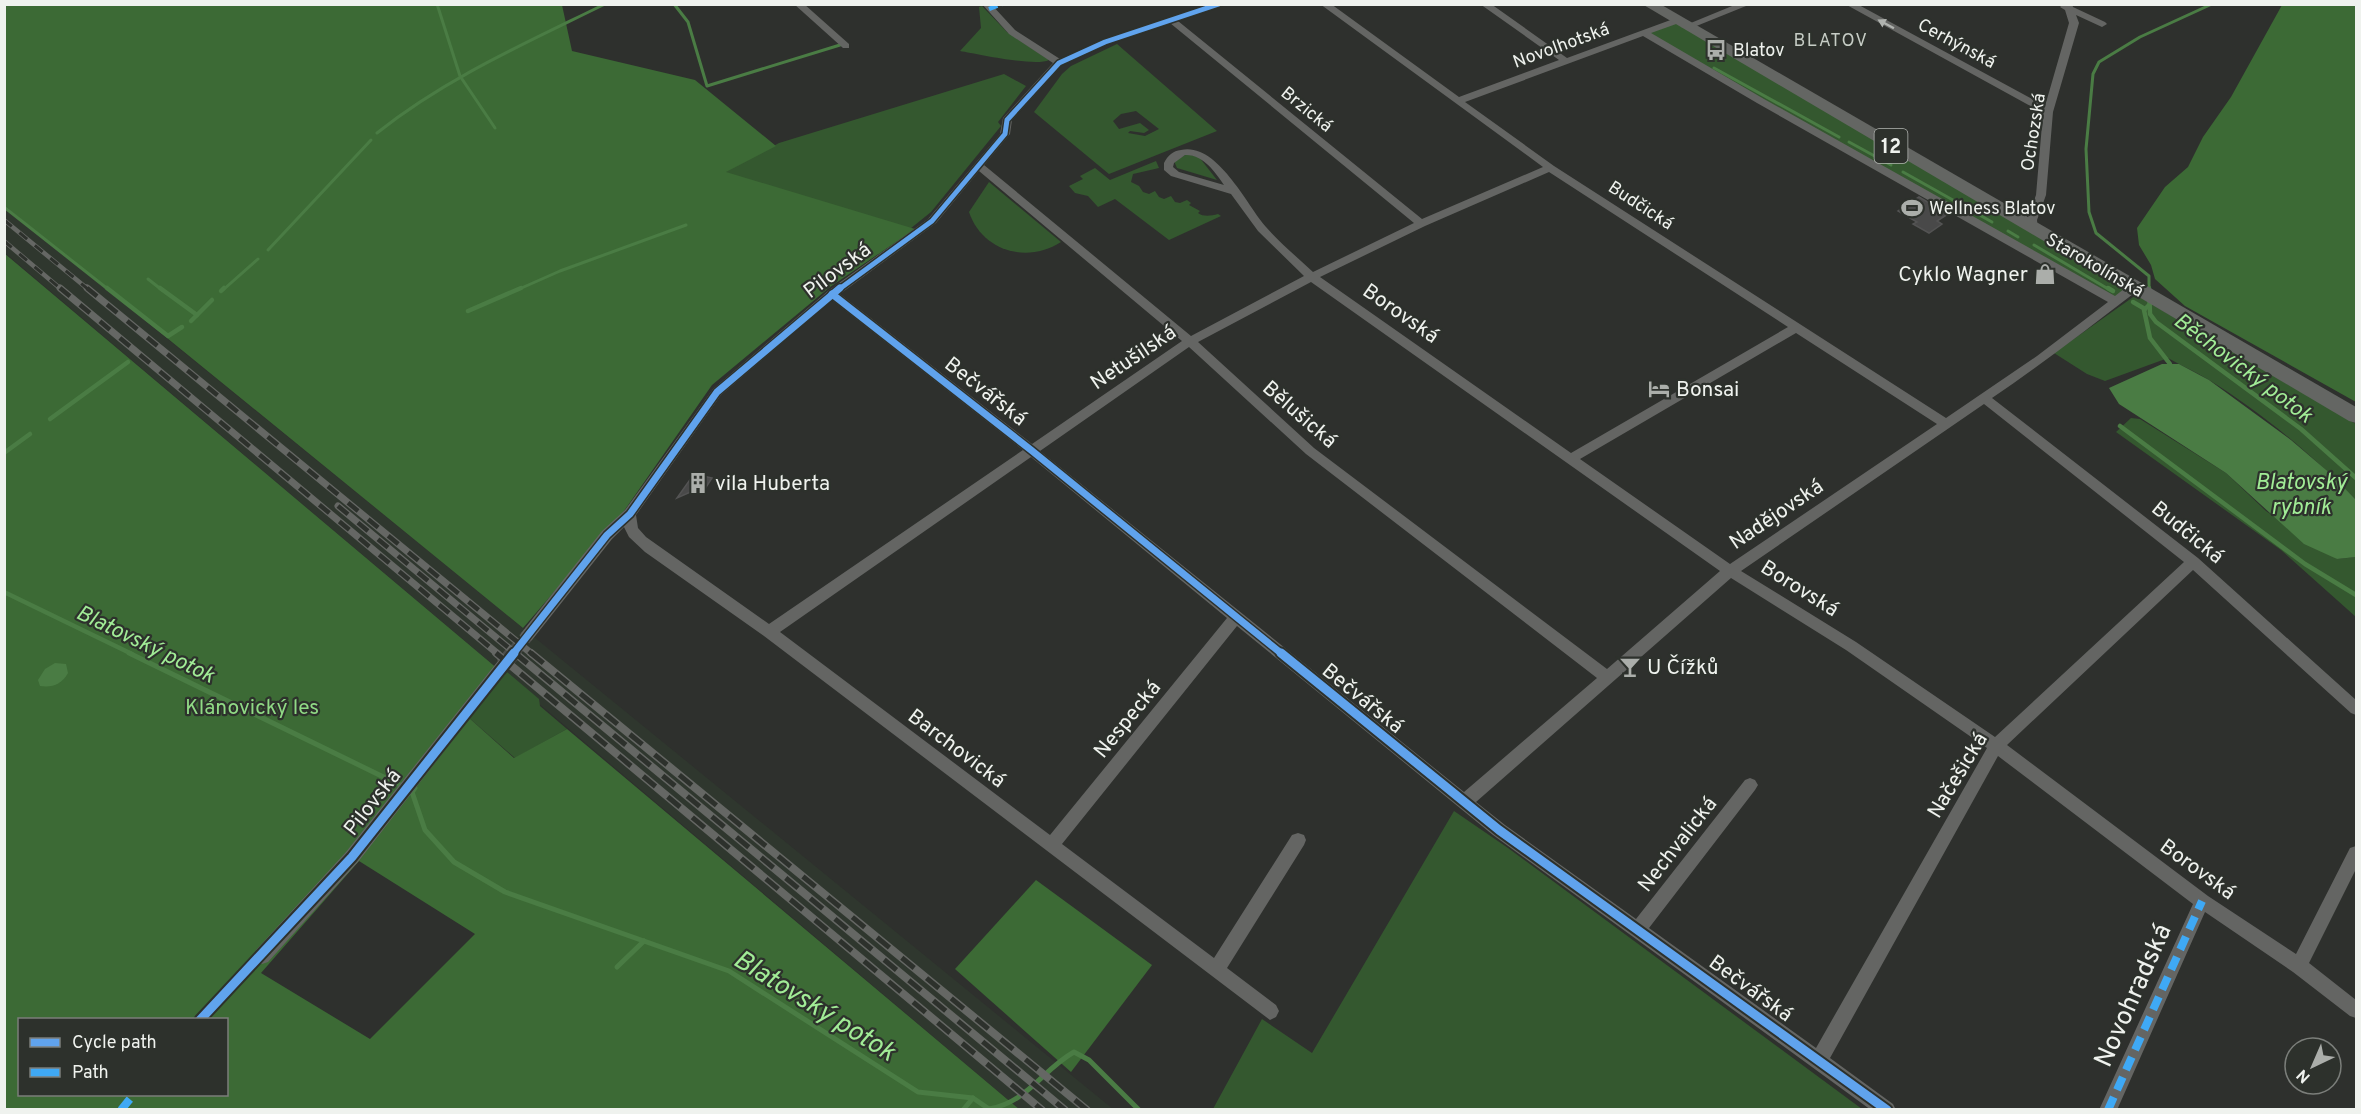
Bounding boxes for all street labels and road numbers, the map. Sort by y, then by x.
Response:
street label: Cerhýnská [1913,14,1999,75]
street label: Novolhotská [1510,18,1613,74]
street label: Brzická [1275,82,1337,138]
street label: Ochozská [2017,92,2052,173]
road number: 12 [1874,129,1908,163]
street label: Budčická [1603,177,1677,236]
street label: Starokolínská [2041,229,2147,304]
street label: Pilovská [799,237,877,305]
street label: Borovská [1357,278,1444,350]
street label: Netušilská [1086,320,1182,397]
street label: Bečvářská [938,352,1032,433]
street label: Bělušická [1256,375,1342,455]
street label: Nadějovská [1725,474,1829,557]
street label: Budčická [2145,496,2229,571]
street label: Borovská [1755,555,1843,624]
street label: Bečvářská [1316,658,1408,740]
street label: Nespecká [1089,676,1168,764]
street label: Barchovická [902,704,1011,795]
street label: Načešická [1922,728,1994,824]
street label: Pilovská [339,764,408,842]
street label: Nechvalická [1633,792,1724,898]
street label: Borovská [2154,834,2240,907]
street label: Novohradská [2088,919,2181,1073]
street label: Bečvářská [1703,950,1797,1029]

